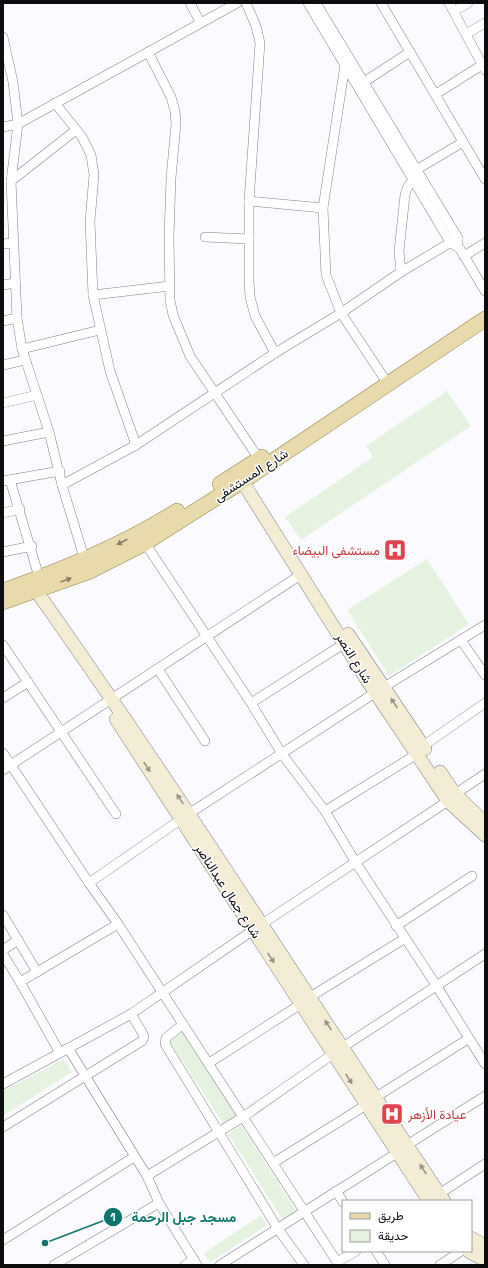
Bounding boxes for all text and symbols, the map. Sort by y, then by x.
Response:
street label: شارع المستشفى [211,445,292,506]
hospital icon: مستشفى البيضاء [382,537,408,563]
one-way arrow [116,539,128,545]
place label: مستشفى البيضاء [292,542,380,559]
one-way arrow [60,576,72,582]
street label: شارع النصر [330,629,376,687]
one-way arrow [391,697,398,709]
one-way arrow [143,762,151,772]
one-way arrow [176,794,184,804]
street label: شارع جمال عبدالناصر [190,840,265,942]
one-way arrow [267,953,275,963]
one-way arrow [325,1019,332,1031]
one-way arrow [345,1074,353,1084]
hospital icon: عيادة الأزهر [379,1101,405,1127]
place label: عيادة الأزهر [407,1106,467,1123]
one-way arrow [419,1163,427,1174]
legend [342,1200,472,1252]
callout: مسجد جبل الرحمة [103,1204,244,1230]
text: مسجد جبل الرحمة [132,1208,237,1226]
text: طريق [378,1208,404,1224]
text: 1 [110,1209,116,1225]
text: حديقة [378,1228,408,1244]

